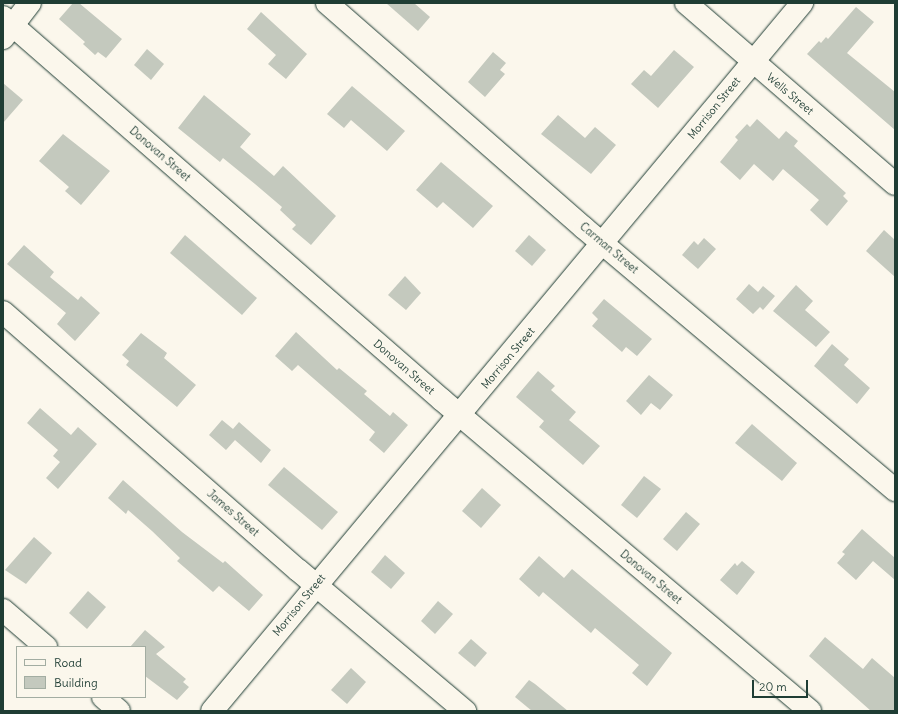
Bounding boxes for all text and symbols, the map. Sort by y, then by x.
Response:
street label: Wells Street [764,70,816,118]
street label: Morrison Street [685,74,743,142]
street label: Donovan Street [127,124,193,184]
street label: Carman Street [577,220,641,276]
street label: Morrison Street [479,325,537,391]
street label: Donovan Street [371,337,437,397]
street label: James Street [204,487,262,539]
street label: Donovan Street [617,547,685,607]
street label: Morrison Street [270,571,328,639]
legend [16,646,146,698]
text: Road [54,655,82,670]
scale bar [754,672,810,698]
text: Building [54,675,98,690]
text: 20 m [759,679,787,694]

